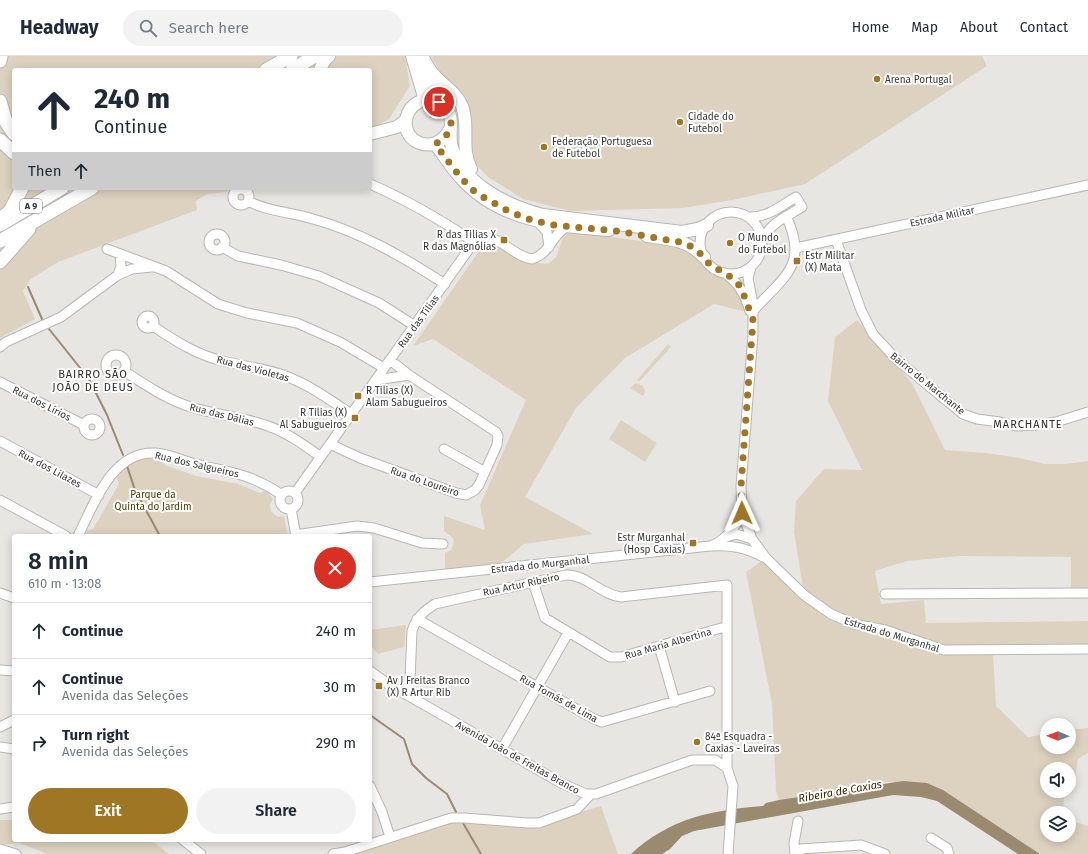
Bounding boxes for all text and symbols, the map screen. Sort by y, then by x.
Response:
search box [123,10,403,46]
text: Headway [20,16,99,39]
icon: search [137,17,159,39]
text: Search here [169,19,249,37]
text: Home [852,19,889,36]
text: Map [911,19,938,36]
text: About [960,19,998,36]
text: Contact [1020,19,1068,36]
marker: Arena Portugal [872,74,882,84]
place label: Arena Portugal [885,74,952,86]
text: 240 m [94,82,170,115]
icon: ahead [28,84,80,136]
pin [422,85,456,119]
icon: arrive [428,91,450,113]
place label: Cidade do Futebol [688,111,734,135]
text: Continue [94,116,167,138]
marker: Cidade do Futebol [675,117,685,127]
place label: Federação Portuguesa de Futebol [552,136,652,160]
marker: Federação Portuguesa de Futebol [539,142,549,152]
icon: ahead [70,160,92,182]
text: Then [28,162,62,180]
road number: A 9 [20,199,42,213]
street label: Estrada Militar [909,204,976,230]
place label: R das Tilias X R das Magnólias [423,229,497,253]
place label: O Mundo do Futebol [738,232,787,256]
marker: R das Tilias X R das Magnólias [499,235,509,245]
marker: O Mundo do Futebol [725,238,735,248]
place label: Estr Militar (X) Mata [805,250,854,274]
marker: Estr Militar (X) Mata [792,256,802,266]
street label: Rua das Tílias [395,292,442,350]
street label: Bairro do Marchante [888,350,967,418]
street label: Rua das Violetas [215,354,291,385]
district label: BAIRRO SÃO JOÃO DE DEUS [52,368,134,394]
street label: Rua dos Lírios [10,383,74,424]
place label: R Tilias (X) Alam Sabugueiros [366,384,448,409]
marker: R Tilias (X) Alam Sabugueiros [353,391,363,401]
street label: Rua das Dálias [188,401,256,429]
place label: R Tilias (X) Al Sabugueiros [280,406,347,431]
marker: R Tilias (X) Al Sabugueiros [350,413,360,423]
district label: MARCHANTE [993,418,1063,431]
street label: Rua dos Lilazes [16,447,83,491]
street label: Rua dos Salgueiros [153,449,240,481]
street label: Rua do Loureiro [389,465,461,499]
park label: Parque da Quinta do Jardim [115,489,191,513]
position arrow [721,492,763,534]
place label: Estr Murganhal (Hosp Caxias) [617,532,685,556]
marker: Estr Murganhal (Hosp Caxias) [688,538,698,548]
text: 8 min [28,547,89,575]
button: close [314,547,356,589]
street label: Estrada do Murganhal [490,554,590,576]
street label: Rua Artur Ribeiro [482,571,561,599]
text: 610 m · 13:08 [28,576,101,591]
street label: Estrada do Murganhal [843,615,941,655]
icon: ahead [28,620,50,642]
text: Continue [62,622,123,640]
text: 240 m [316,622,356,640]
street label: Rua Maria Albertina [624,626,713,662]
text: Continue [62,670,123,688]
street label: Rua Tomás de Lima [517,672,600,725]
place label: Av J Freitas Branco (X) R Artur Rib [387,675,470,699]
icon: ahead [28,676,50,698]
text: 30 m [323,678,356,696]
marker: Av J Freitas Branco (X) R Artur Rib [374,681,384,691]
text: Avenida das Seleções [62,688,188,703]
north arrow [1040,718,1076,754]
map controls [1040,718,1076,842]
street label: Avenida João de Freitas Branco [454,719,582,797]
text: Turn right [62,726,129,744]
place label: 84ª Esquadra - Caxias - Laveiras [705,731,780,755]
icon: right [28,732,50,754]
text: 290 m [316,734,356,752]
marker: 84ª Esquadra - Caxias - Laveiras [692,737,702,747]
text: Avenida das Seleções [62,744,188,759]
button: sound [1040,762,1076,798]
water label: Ribeira de Caxias [797,778,883,805]
button: Exit [28,788,188,834]
button: Share [196,788,356,834]
button: layers [1040,806,1076,842]

